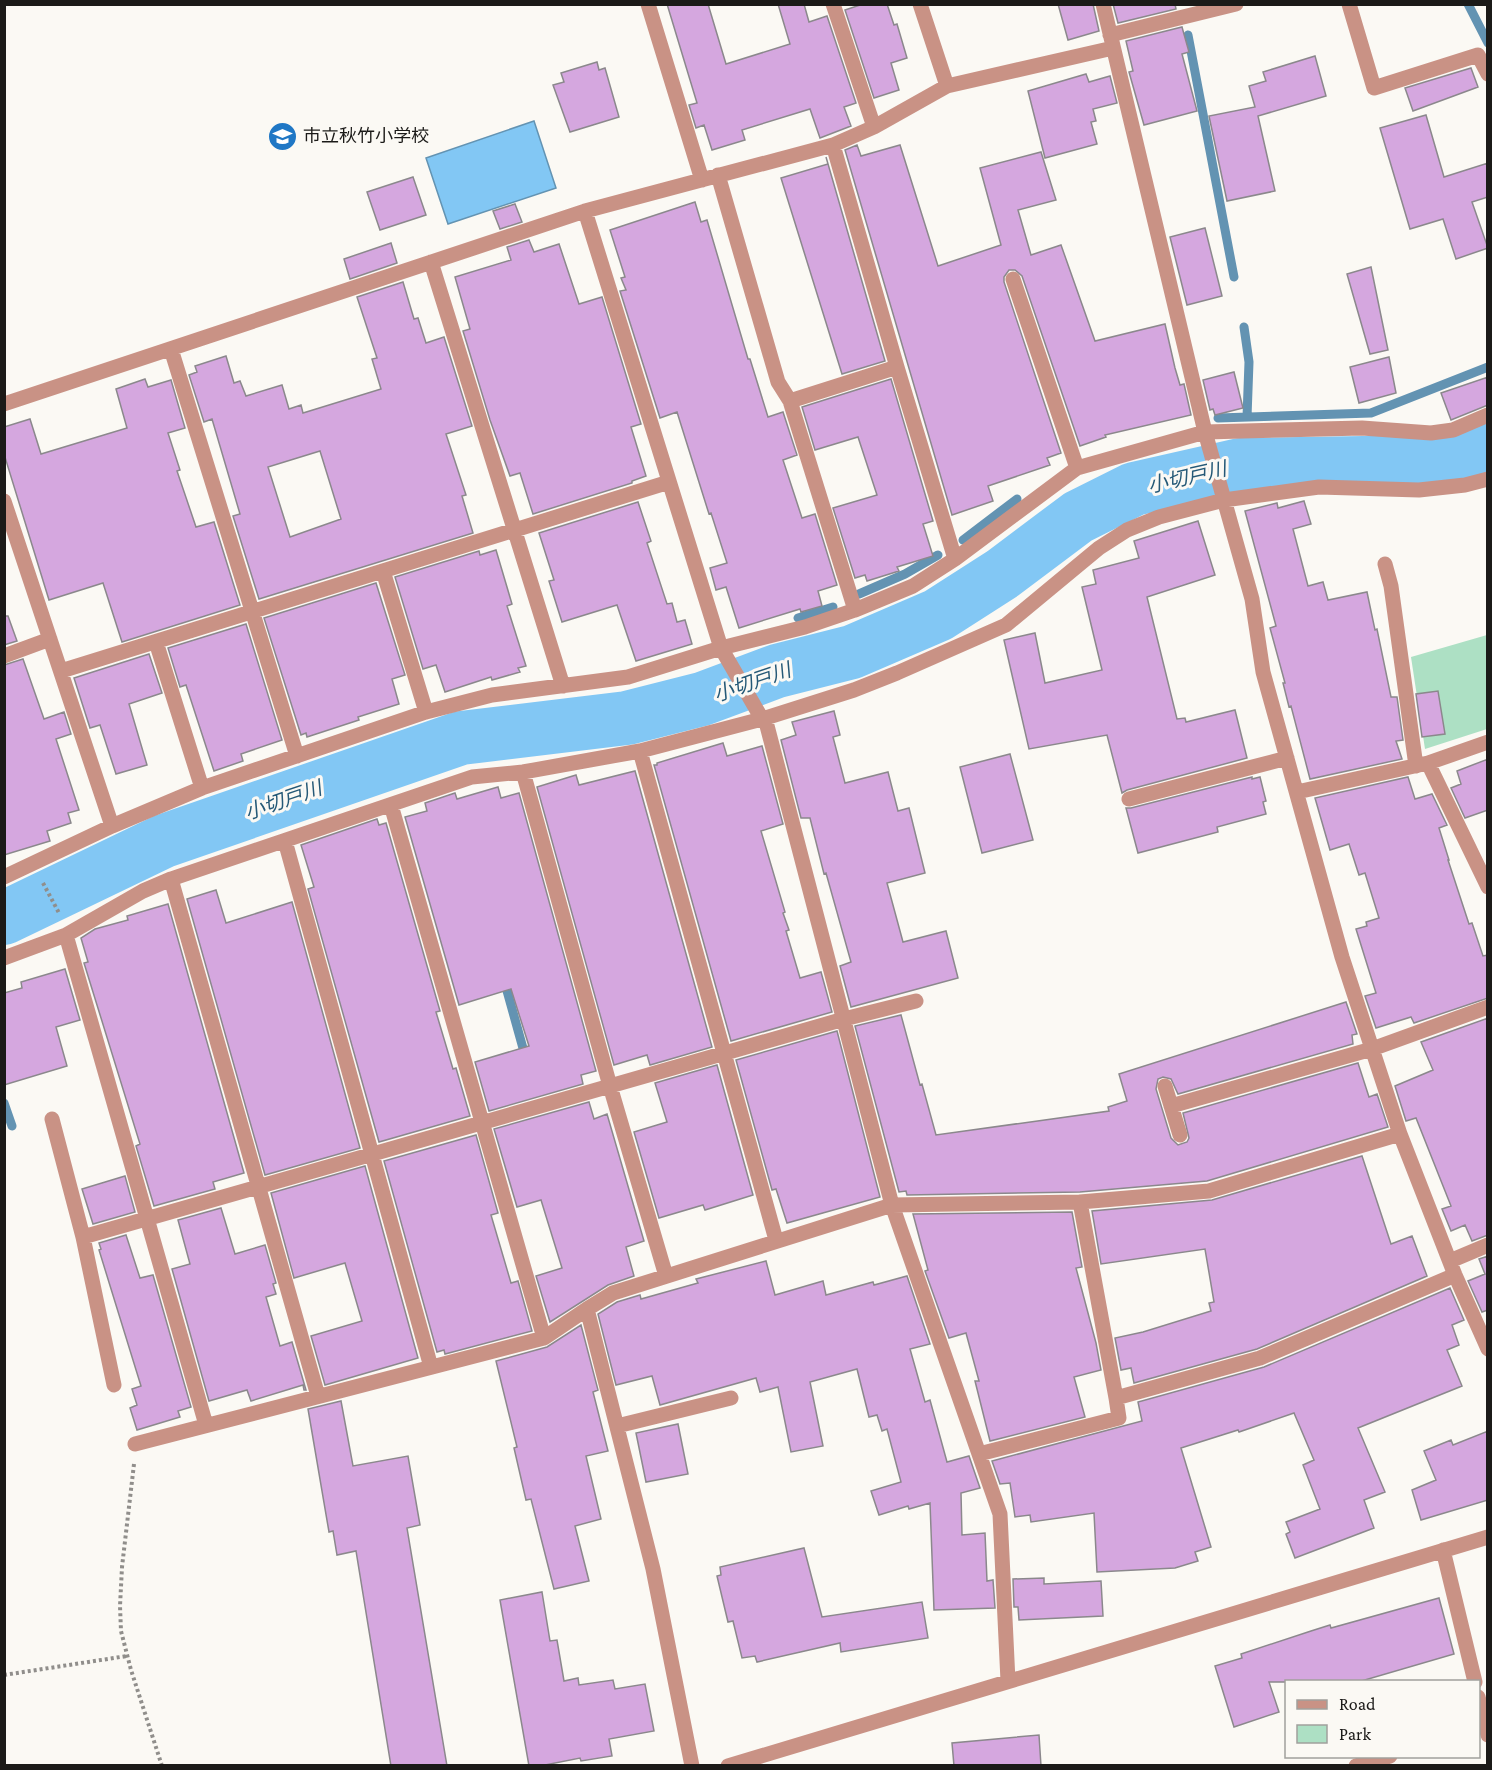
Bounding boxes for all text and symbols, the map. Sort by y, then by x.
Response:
school or university icon: 市立秋竹小学校 [266,120,298,152]
place label: 市立秋竹小学校 [303,126,429,146]
water label: 小切戸川 [1146,457,1230,497]
water label: 小切戸川 [711,658,795,705]
water label: 小切戸川 [242,776,326,823]
legend [1285,1680,1480,1758]
text: Road [1339,1694,1376,1714]
text: Park [1339,1724,1371,1744]

